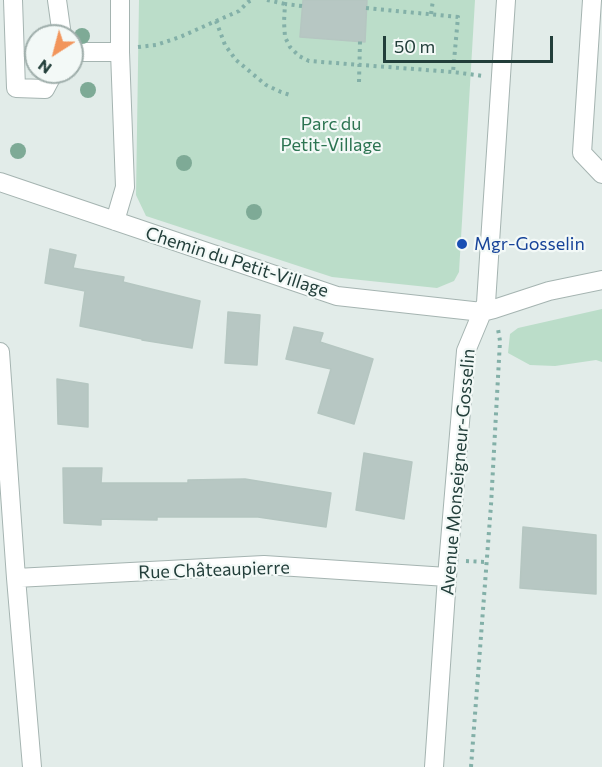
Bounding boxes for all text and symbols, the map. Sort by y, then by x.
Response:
north arrow [24,24,84,84]
scale bar [386,24,556,62]
text: 50 m [394,35,435,57]
text: N [34,56,55,79]
park label: Parc du Petit-Village [280,113,382,156]
street label: Chemin du Petit-Village [143,222,331,302]
place label: Mgr-Gosselin [474,233,585,255]
marker: Mgr-Gosselin [455,237,469,251]
street label: Avenue Monseigneur-Gosselin [436,348,480,596]
street label: Rue Châteaupierre [138,557,290,583]

